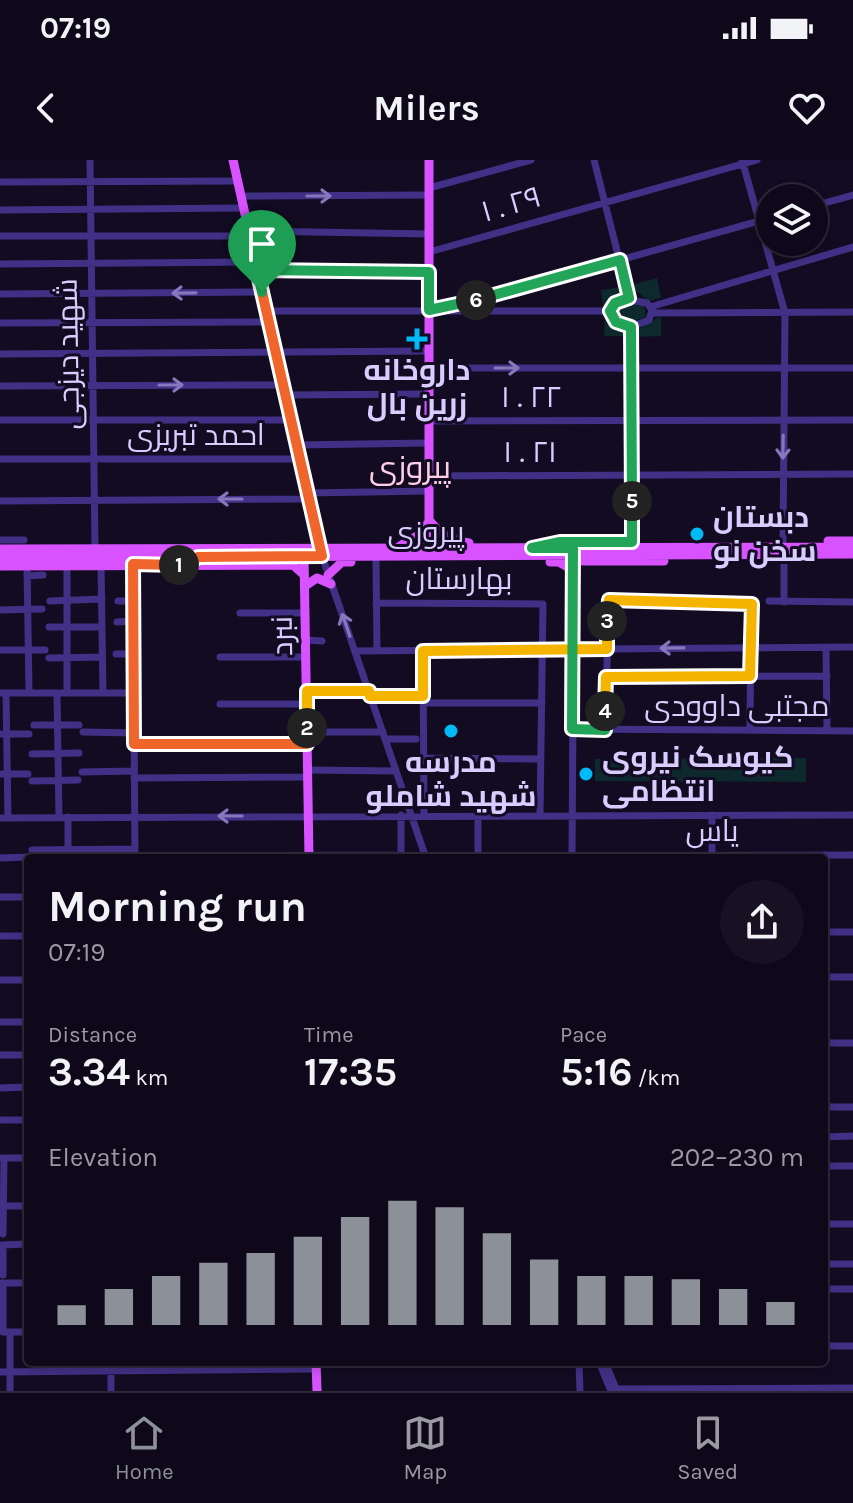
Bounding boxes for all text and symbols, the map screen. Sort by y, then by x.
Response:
text: 07:19 [40,10,111,46]
icon: back [24,86,68,130]
icon: heart [785,86,829,130]
text: Milers [373,87,480,129]
street label: ۱ . ۲۹ [477,178,545,230]
map controls [756,184,828,256]
button: layers [756,184,828,256]
one-way arrow [305,188,332,204]
pin [228,210,296,292]
icon: arrive [240,222,284,266]
street label: شهید دیزجی [49,278,87,430]
pin: 6 [456,280,496,320]
one-way arrow [171,285,198,301]
text: 6 [469,287,483,313]
marker: داروخانه زرین بال [408,330,426,348]
place label: داروخانه زرین بال [364,352,470,422]
one-way arrow [493,360,520,376]
one-way arrow [157,377,184,393]
street label: ۱ . ۲۲ [501,379,561,415]
street label: احمد تبریزی [127,417,265,453]
one-way arrow [776,433,791,460]
street label: ۱ . ۲۱ [503,434,557,470]
district label: پیروزی [369,449,451,488]
pin: 5 [612,481,652,521]
text: 5 [626,488,638,514]
one-way arrow [217,491,244,507]
place label: دبستان سخن نو [713,499,817,569]
street label: پیروزی [388,514,464,551]
marker: دبستان سخن نو [688,525,706,543]
pin: 1 [159,545,199,585]
text: 1 [175,552,183,578]
street label: بهارستان [405,561,513,597]
pin: 3 [587,601,627,641]
text: 3 [600,608,614,634]
one-way arrow [338,613,352,638]
street label: نبرد [264,616,300,656]
one-way arrow [659,640,686,656]
street label: مجتبی داوودی [644,688,830,724]
pin: 4 [585,691,625,731]
text: 4 [598,698,612,724]
pin: 2 [287,708,327,748]
text: 2 [300,715,314,741]
marker: مدرسه شهید شاملو [442,722,460,740]
place label: کیوسک نیروی انتظامی [602,739,794,809]
place label: مدرسه شهید شاملو [366,744,536,814]
marker: کیوسک نیروی انتظامی [577,765,595,783]
one-way arrow [217,808,244,824]
street label: یاس [685,813,739,849]
button: share [720,880,804,964]
text: Morning run [48,881,307,932]
text: 07:19 [48,937,105,968]
text: Distance [48,1022,137,1048]
text: Time [304,1022,353,1048]
text: Pace [560,1022,607,1048]
text: 3.34 [48,1048,130,1095]
text: 17:35 [304,1048,397,1095]
text: 5:16 [560,1048,633,1095]
text: km [130,1065,168,1091]
text: /km [633,1065,680,1091]
text: Elevation [48,1142,158,1173]
text: 202–230 m [670,1142,804,1173]
tab: Home [115,1411,174,1485]
tab: Map [403,1411,447,1485]
tab: Saved [677,1411,738,1485]

